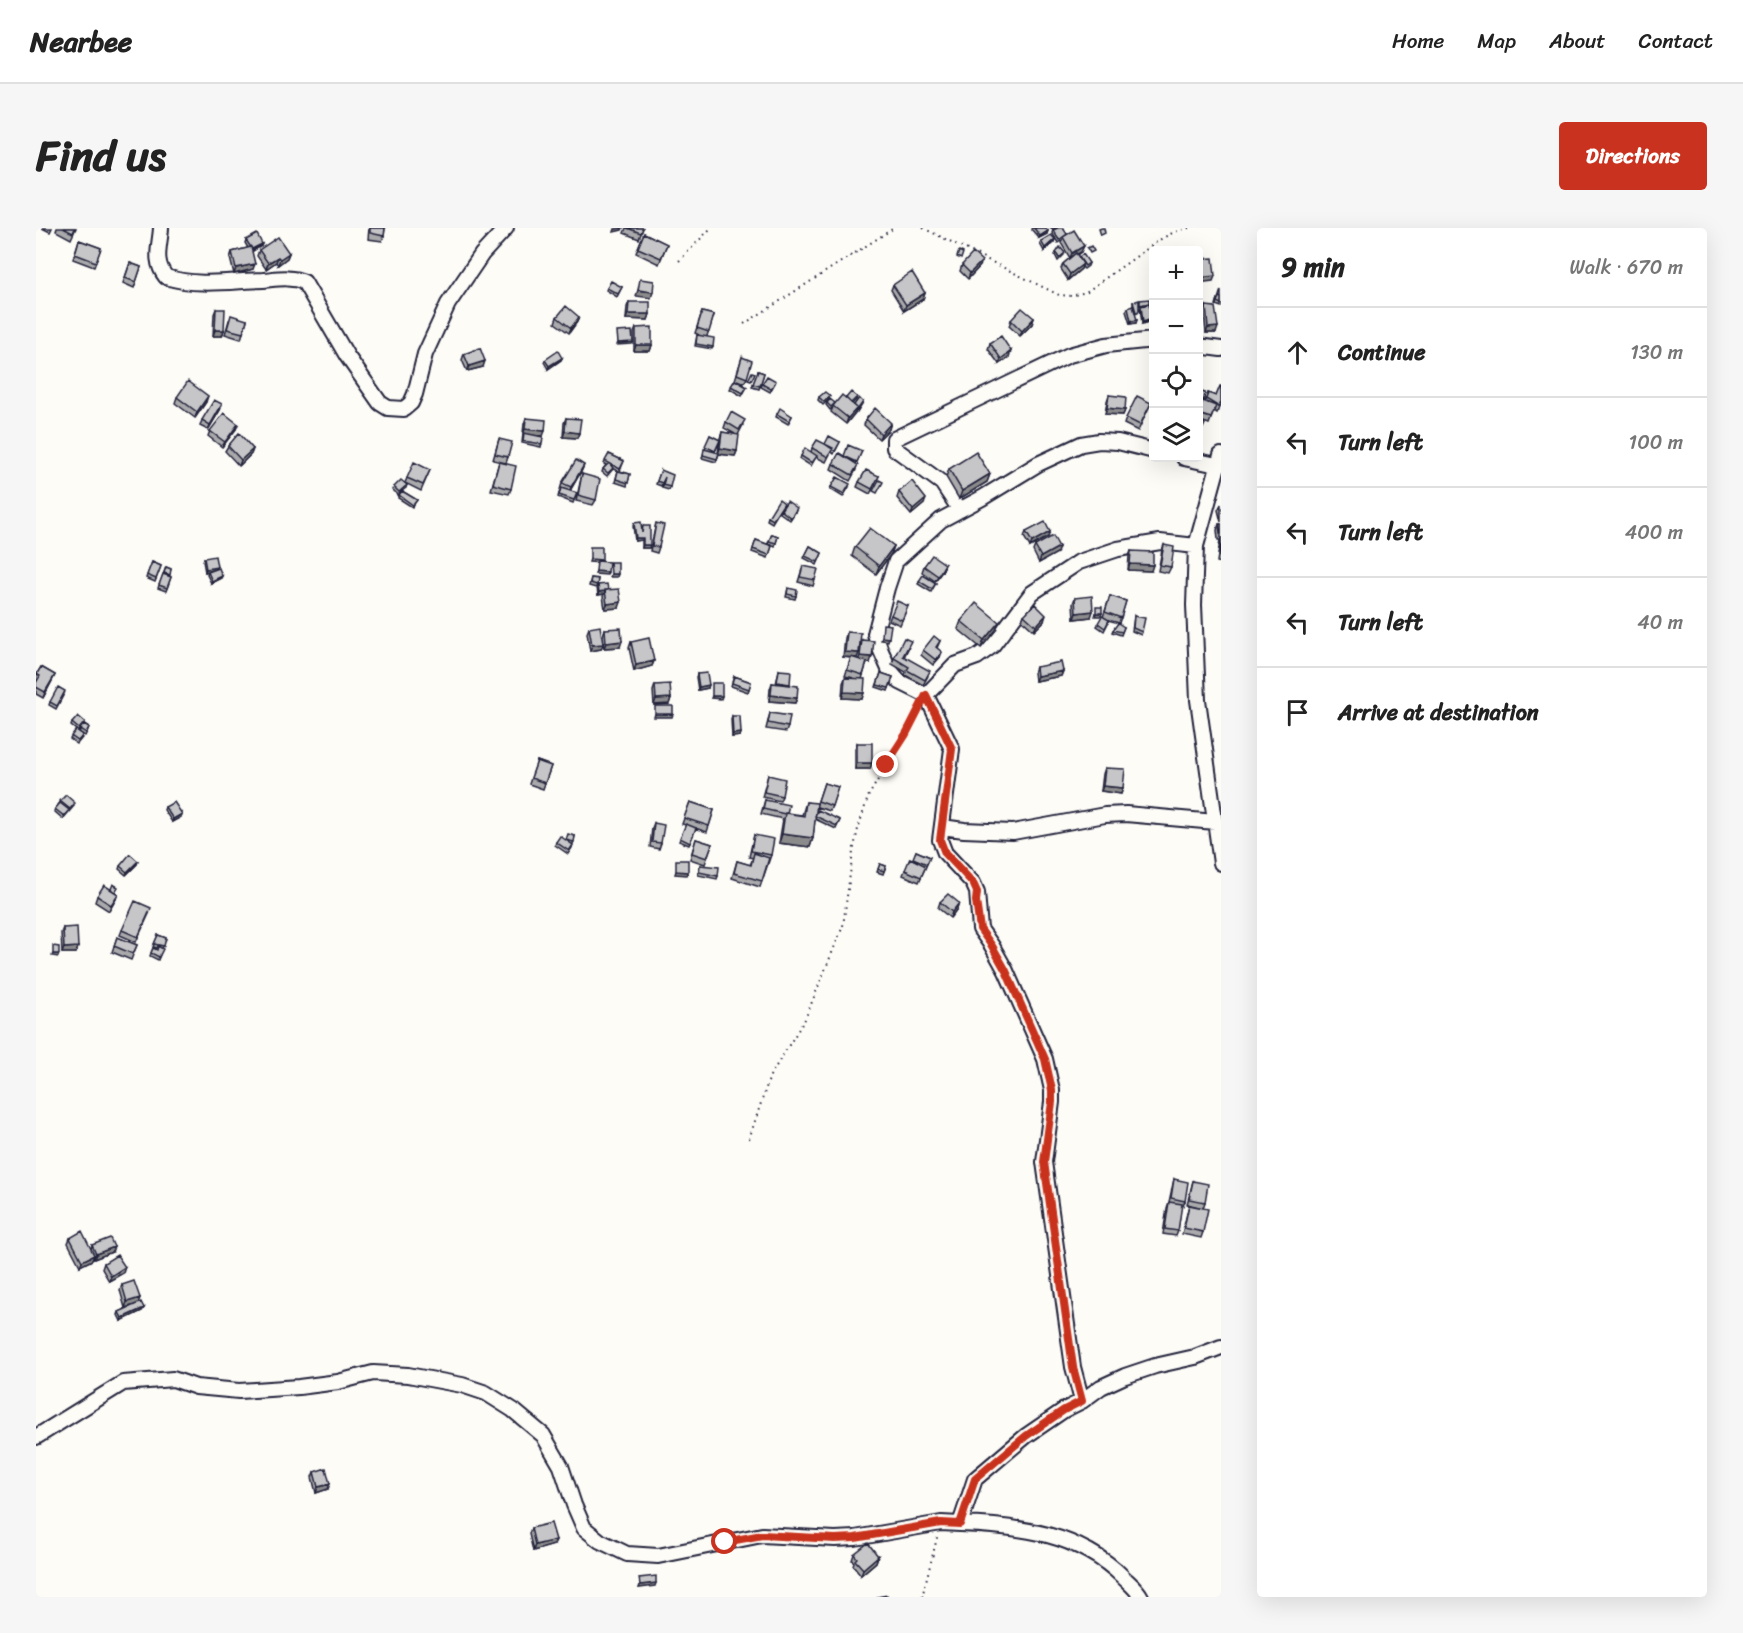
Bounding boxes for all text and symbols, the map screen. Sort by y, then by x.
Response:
text: Nearbee [30,17,132,66]
text: Home [1392,22,1444,60]
text: Map [1477,22,1516,60]
text: About [1549,22,1606,60]
text: Contact [1639,22,1713,60]
text: Find us [36,119,166,193]
button: Directions [1559,122,1707,190]
text: 9 min [1281,244,1345,290]
map controls [1149,246,1203,462]
button: + [1149,246,1203,300]
text: Walk · 670 m [1569,250,1683,285]
button: − [1149,300,1203,354]
text: Continue [1338,333,1426,372]
text: 130 m [1630,335,1683,370]
icon: ahead [1281,336,1314,369]
button: locate [1149,354,1203,408]
button: layers [1149,408,1203,462]
text: Turn left [1338,423,1423,462]
text: 100 m [1629,425,1683,460]
icon: left [1281,426,1314,459]
text: Turn left [1338,513,1423,552]
text: 400 m [1625,515,1683,550]
icon: left [1281,516,1314,549]
text: Turn left [1338,603,1423,642]
text: 40 m [1637,605,1683,640]
icon: left [1281,606,1314,639]
text: Arrive at destination [1338,693,1539,732]
icon: arrive [1281,696,1314,729]
route end [872,751,898,777]
route start [711,1528,737,1554]

